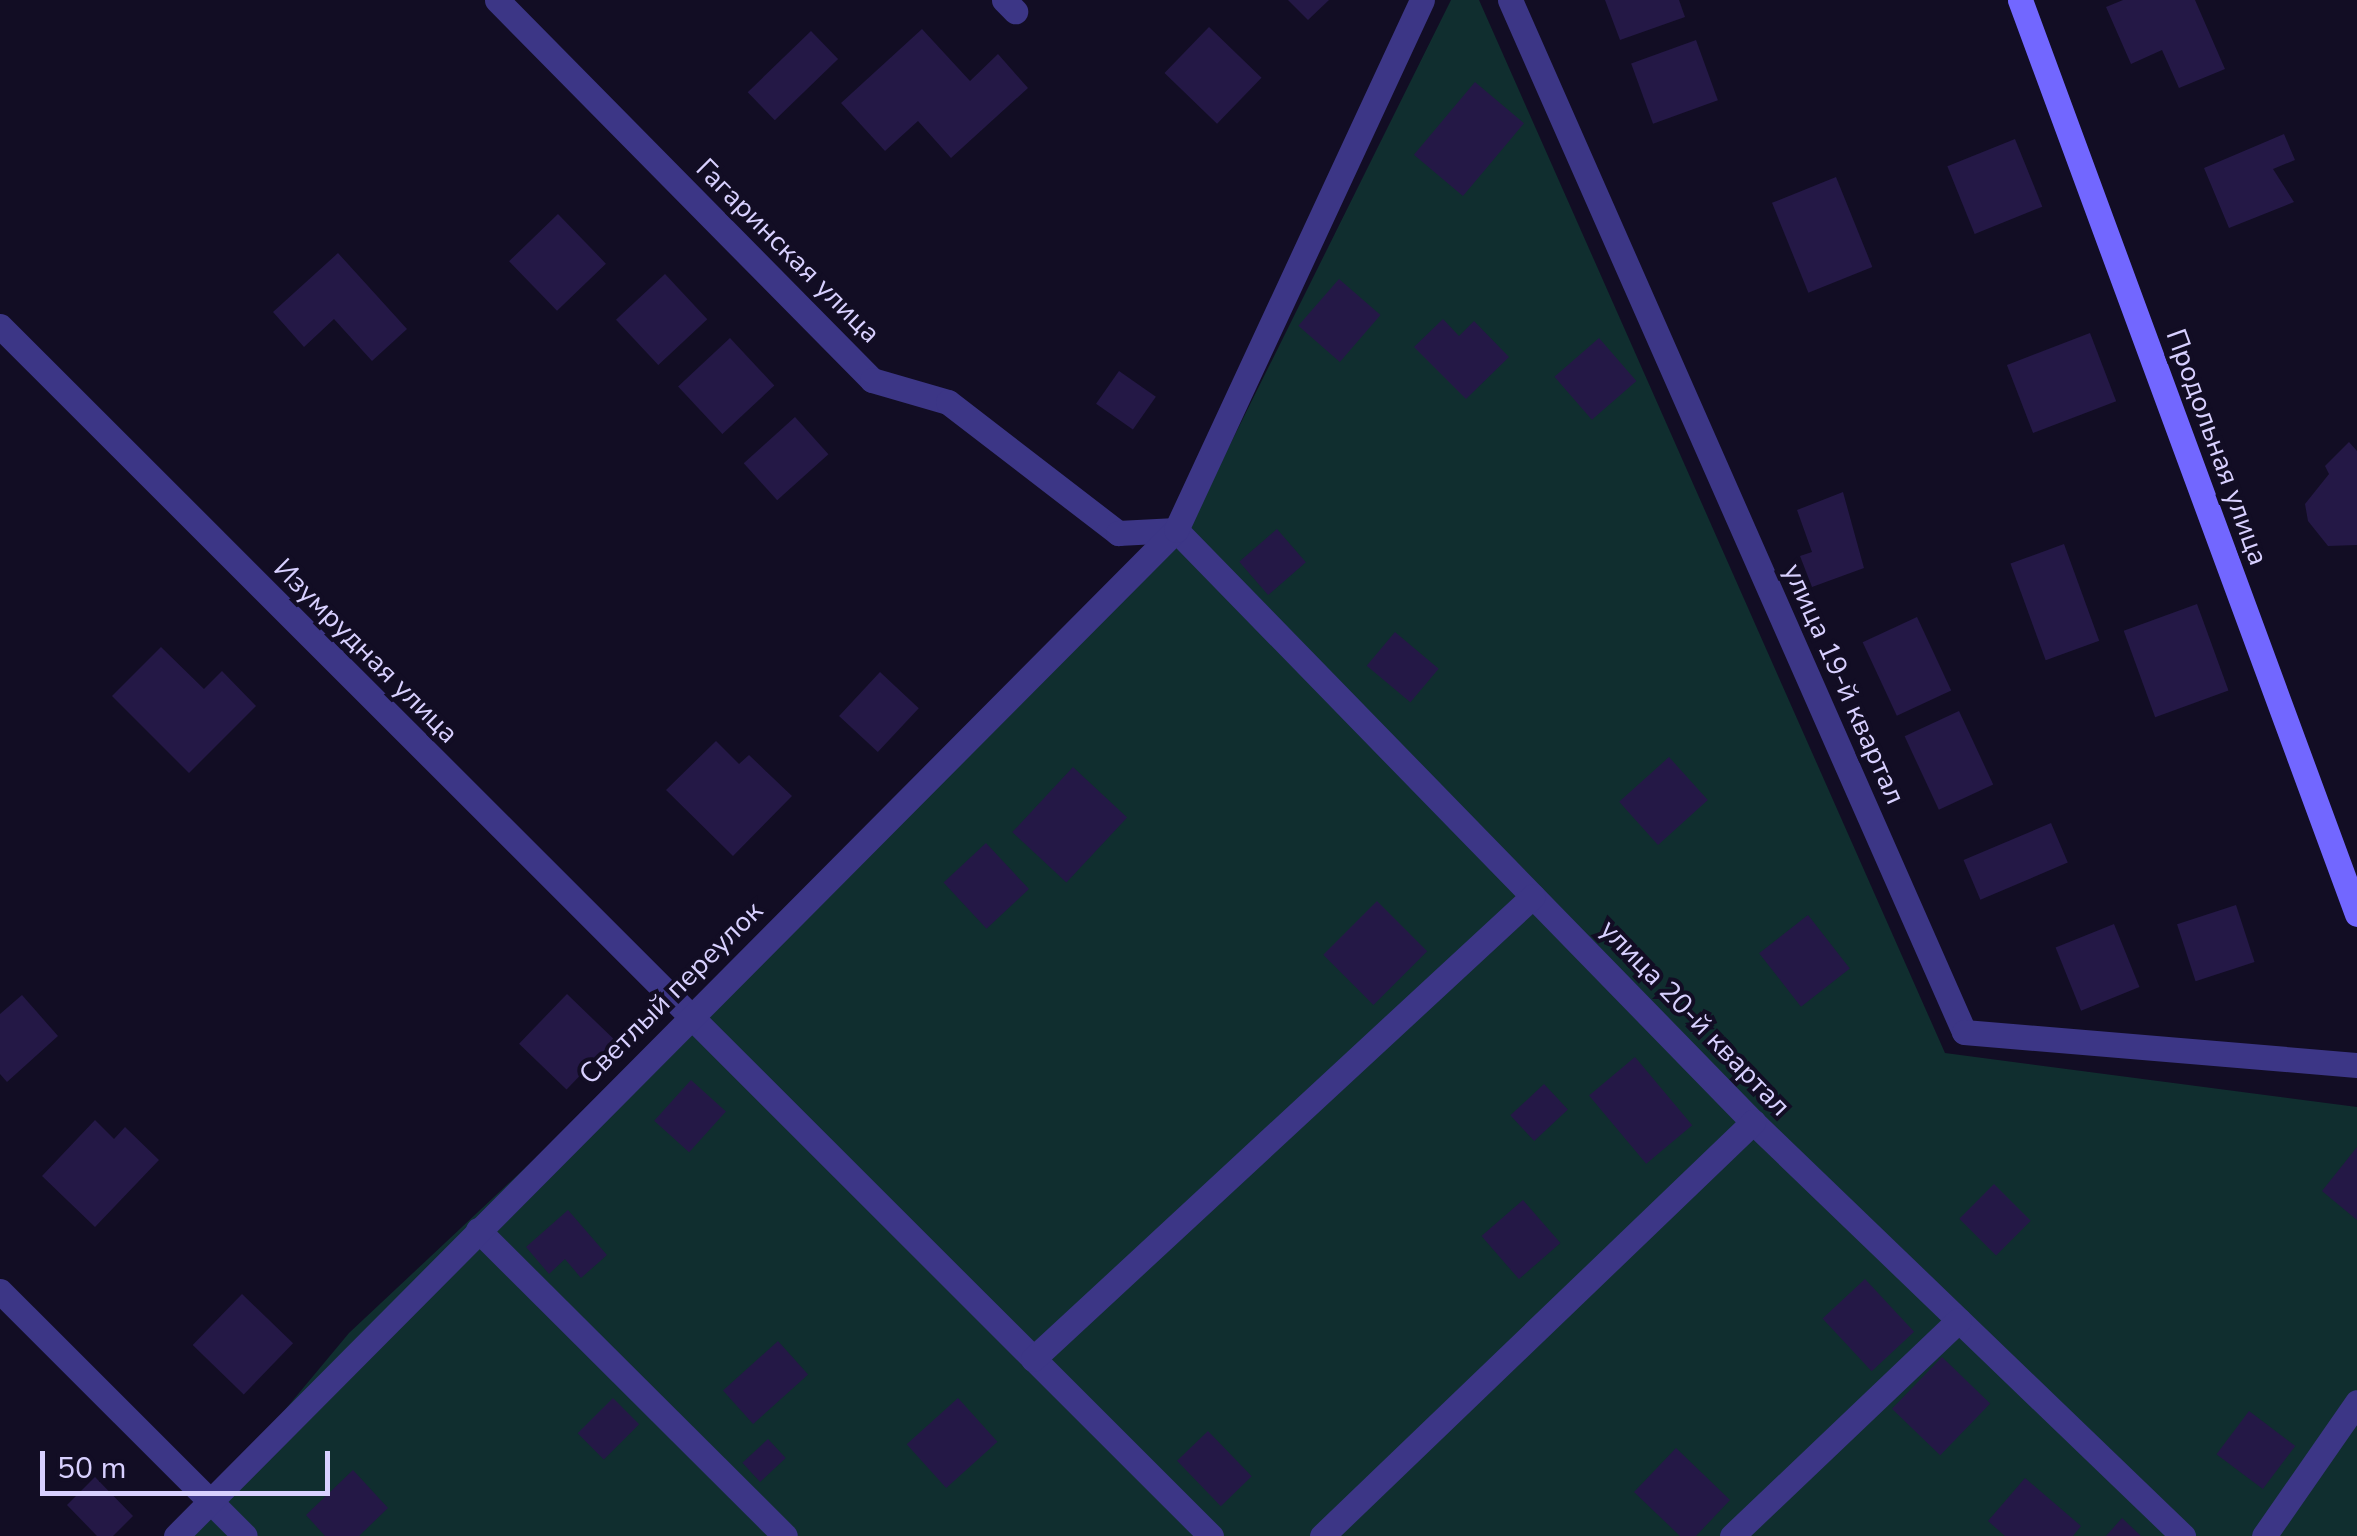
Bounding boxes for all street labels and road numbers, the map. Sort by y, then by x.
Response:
street label: Гагаринская улица [689,152,887,350]
street label: Продольная улица [2159,324,2275,570]
street label: Изумрудная улица [267,552,465,750]
street label: улица 19-й квартал [1776,559,1912,809]
street label: Светлый переулок [572,894,770,1092]
street label: улица 20-й квартал [1593,913,1797,1123]

